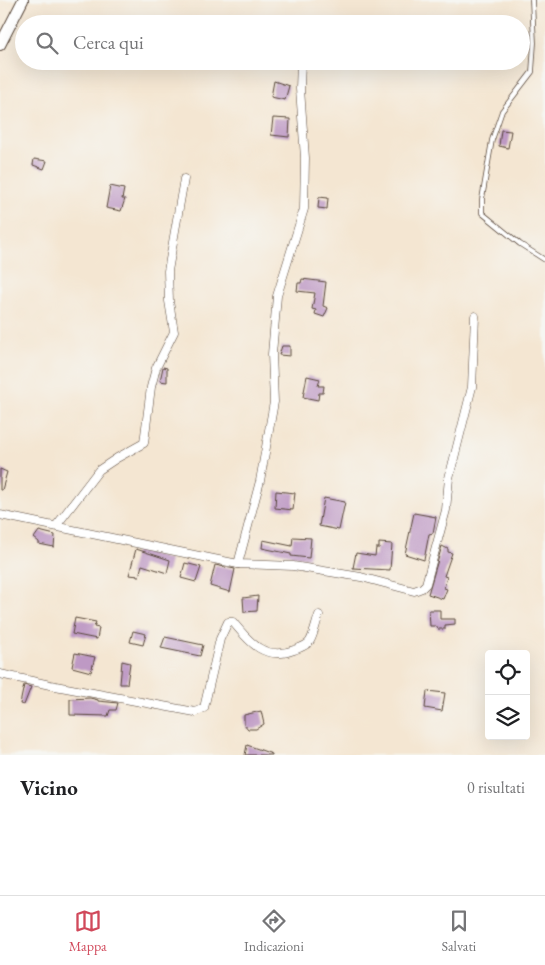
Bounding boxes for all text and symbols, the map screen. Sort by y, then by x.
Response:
search box [15,15,530,70]
icon: search [33,29,61,57]
text: Cerca qui [73,30,144,55]
map controls [485,650,530,740]
button: locate [485,650,530,695]
button: layers [485,695,530,740]
text: Vicino [20,774,78,801]
text: 0 risultati [467,777,525,798]
tab: Mappa [69,907,107,955]
tab: Indicazioni [244,907,304,955]
tab: Salvati [441,907,476,955]

